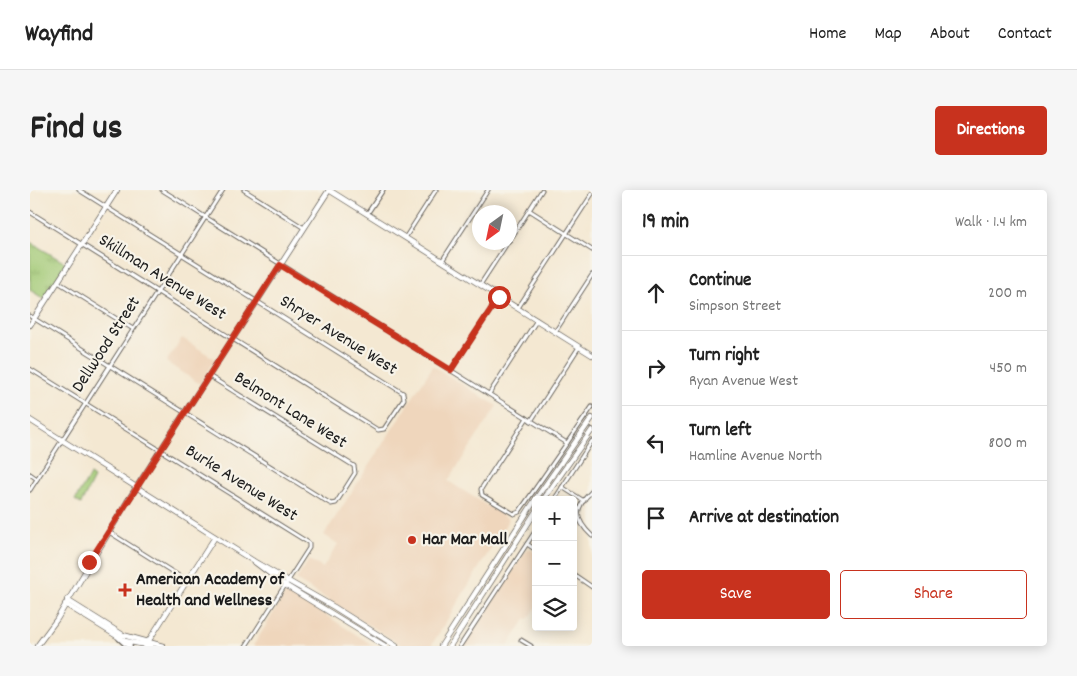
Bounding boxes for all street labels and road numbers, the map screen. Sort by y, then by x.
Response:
street label: Skillman Avenue West [93,229,231,328]
street label: Shryer Avenue West [274,290,402,382]
street label: Dellwood Street [67,292,148,398]
street label: Belmont Lane West [229,366,352,456]
street label: Burke Avenue West [180,439,302,529]

